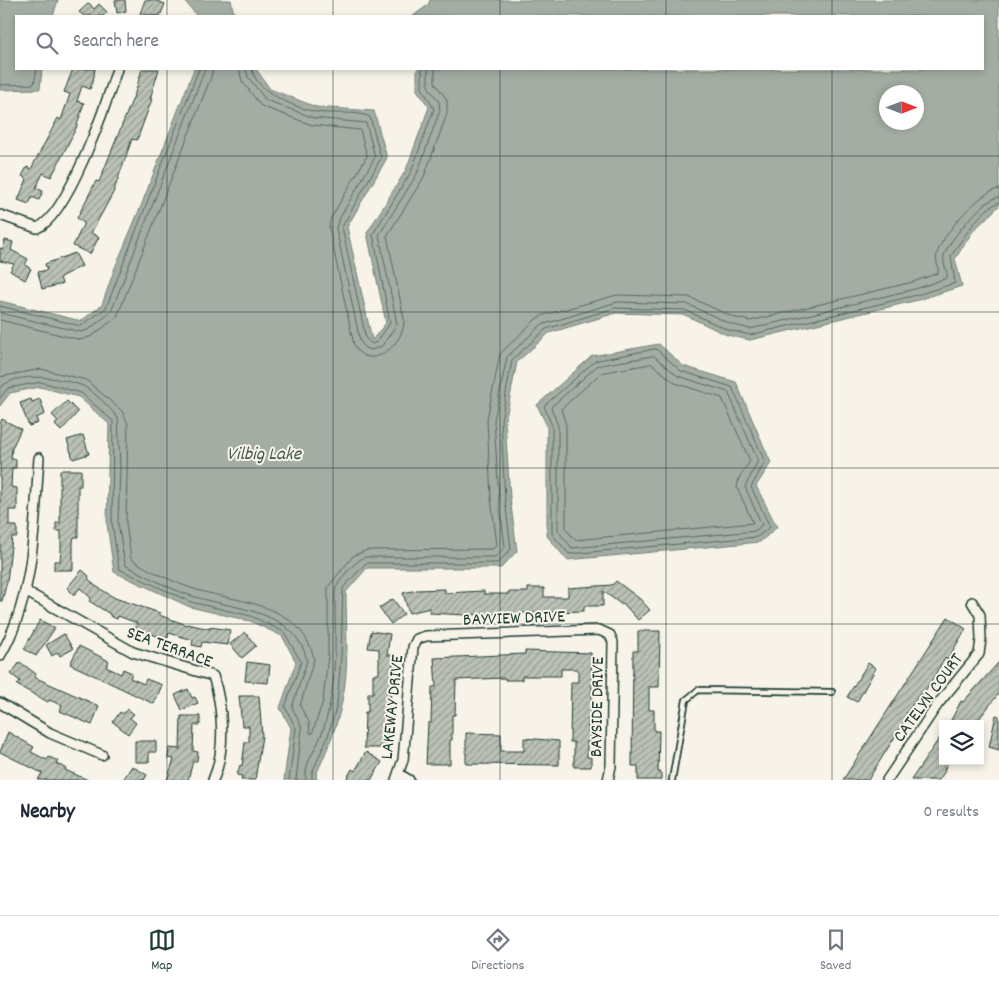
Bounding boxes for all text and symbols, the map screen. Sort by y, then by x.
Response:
search box [15,15,984,70]
icon: search [33,29,61,57]
text: Search here [73,29,159,56]
north arrow [879,85,924,130]
water label: Vilbig Lake [227,442,303,469]
street label: BAYVIEW DRIVE [463,605,566,634]
street label: SEA TERRACE [123,621,216,675]
street label: CATELYN COURT [888,649,970,748]
street label: LAKEWAY DRIVE [376,654,411,761]
street label: BAYSIDE DRIVE [585,657,612,758]
map controls [939,720,984,765]
button: layers [939,720,984,765]
text: Nearby [20,798,75,828]
text: 0 results [924,801,979,824]
tab: Map [148,926,176,976]
tab: Directions [471,926,524,976]
tab: Saved [820,926,851,976]

